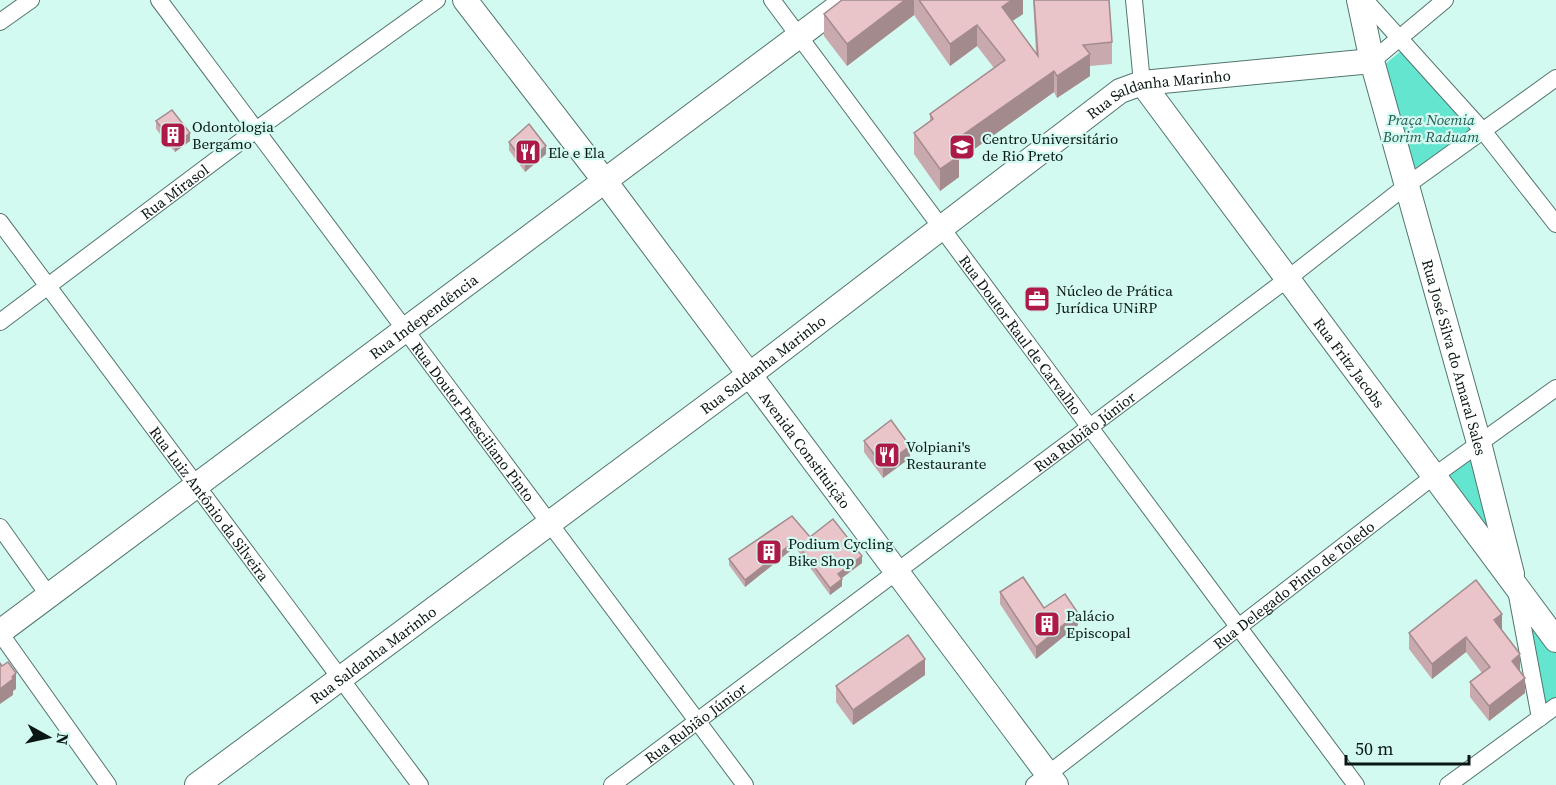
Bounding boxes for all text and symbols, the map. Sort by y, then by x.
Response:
street label: Rua Saldanha Marinho [1082,64,1232,124]
park label: Praça Noemia Borim Raduam [1382,109,1480,147]
place label: Odontologia Bergamo [192,116,274,154]
building icon: Odontologia Bergamo [158,120,188,150]
place label: Centro Universitário de Rio Preto [982,128,1118,166]
school or university icon: Centro Universitário de Rio Preto [947,132,977,162]
restaurant icon: Ele e Ela [513,137,543,167]
place label: Ele e Ela [548,142,605,163]
street label: Rua Mirasol [136,158,213,224]
street label: Rua Doutor Raul de Carvalho [955,250,1087,419]
street label: Rua José Silva do Amaral Sales [1418,257,1492,458]
street label: Rua Independência [365,269,482,364]
place label: Núcleo de Prática Jurídica UNiRP [1055,280,1173,318]
office icon: Núcleo de Prática Jurídica UNiRP [1022,284,1052,314]
street label: Rua Saldanha Marinho [695,310,830,419]
street label: Rua Fritz Jacobs [1309,313,1390,412]
street label: Rua Doutor Presciliano Pinto [407,338,540,505]
street label: Rua Rubião Júnior [1029,386,1140,476]
street label: Avenida Constituição [755,387,856,512]
street label: Rua Luiz Antônio da Silveira [145,422,275,585]
place label: Volpiani's Restaurante [906,436,987,474]
restaurant icon: Volpiani's Restaurante [872,440,902,470]
street label: Rua Delegado Pinto de Toledo [1209,515,1379,654]
place label: Podium Cycling Bike Shop [788,533,894,571]
building icon: Podium Cycling Bike Shop [754,537,784,567]
street label: Rua Saldanha Marinho [305,601,440,708]
place label: Palácio Episcopal [1066,605,1131,643]
building icon: Palácio Episcopal [1032,609,1062,639]
street label: Rua Rubião Júnior [640,677,751,768]
north arrow [18,707,78,767]
scale bar [1346,728,1469,766]
text: N [51,732,75,747]
text: 50 m [1355,736,1393,761]

